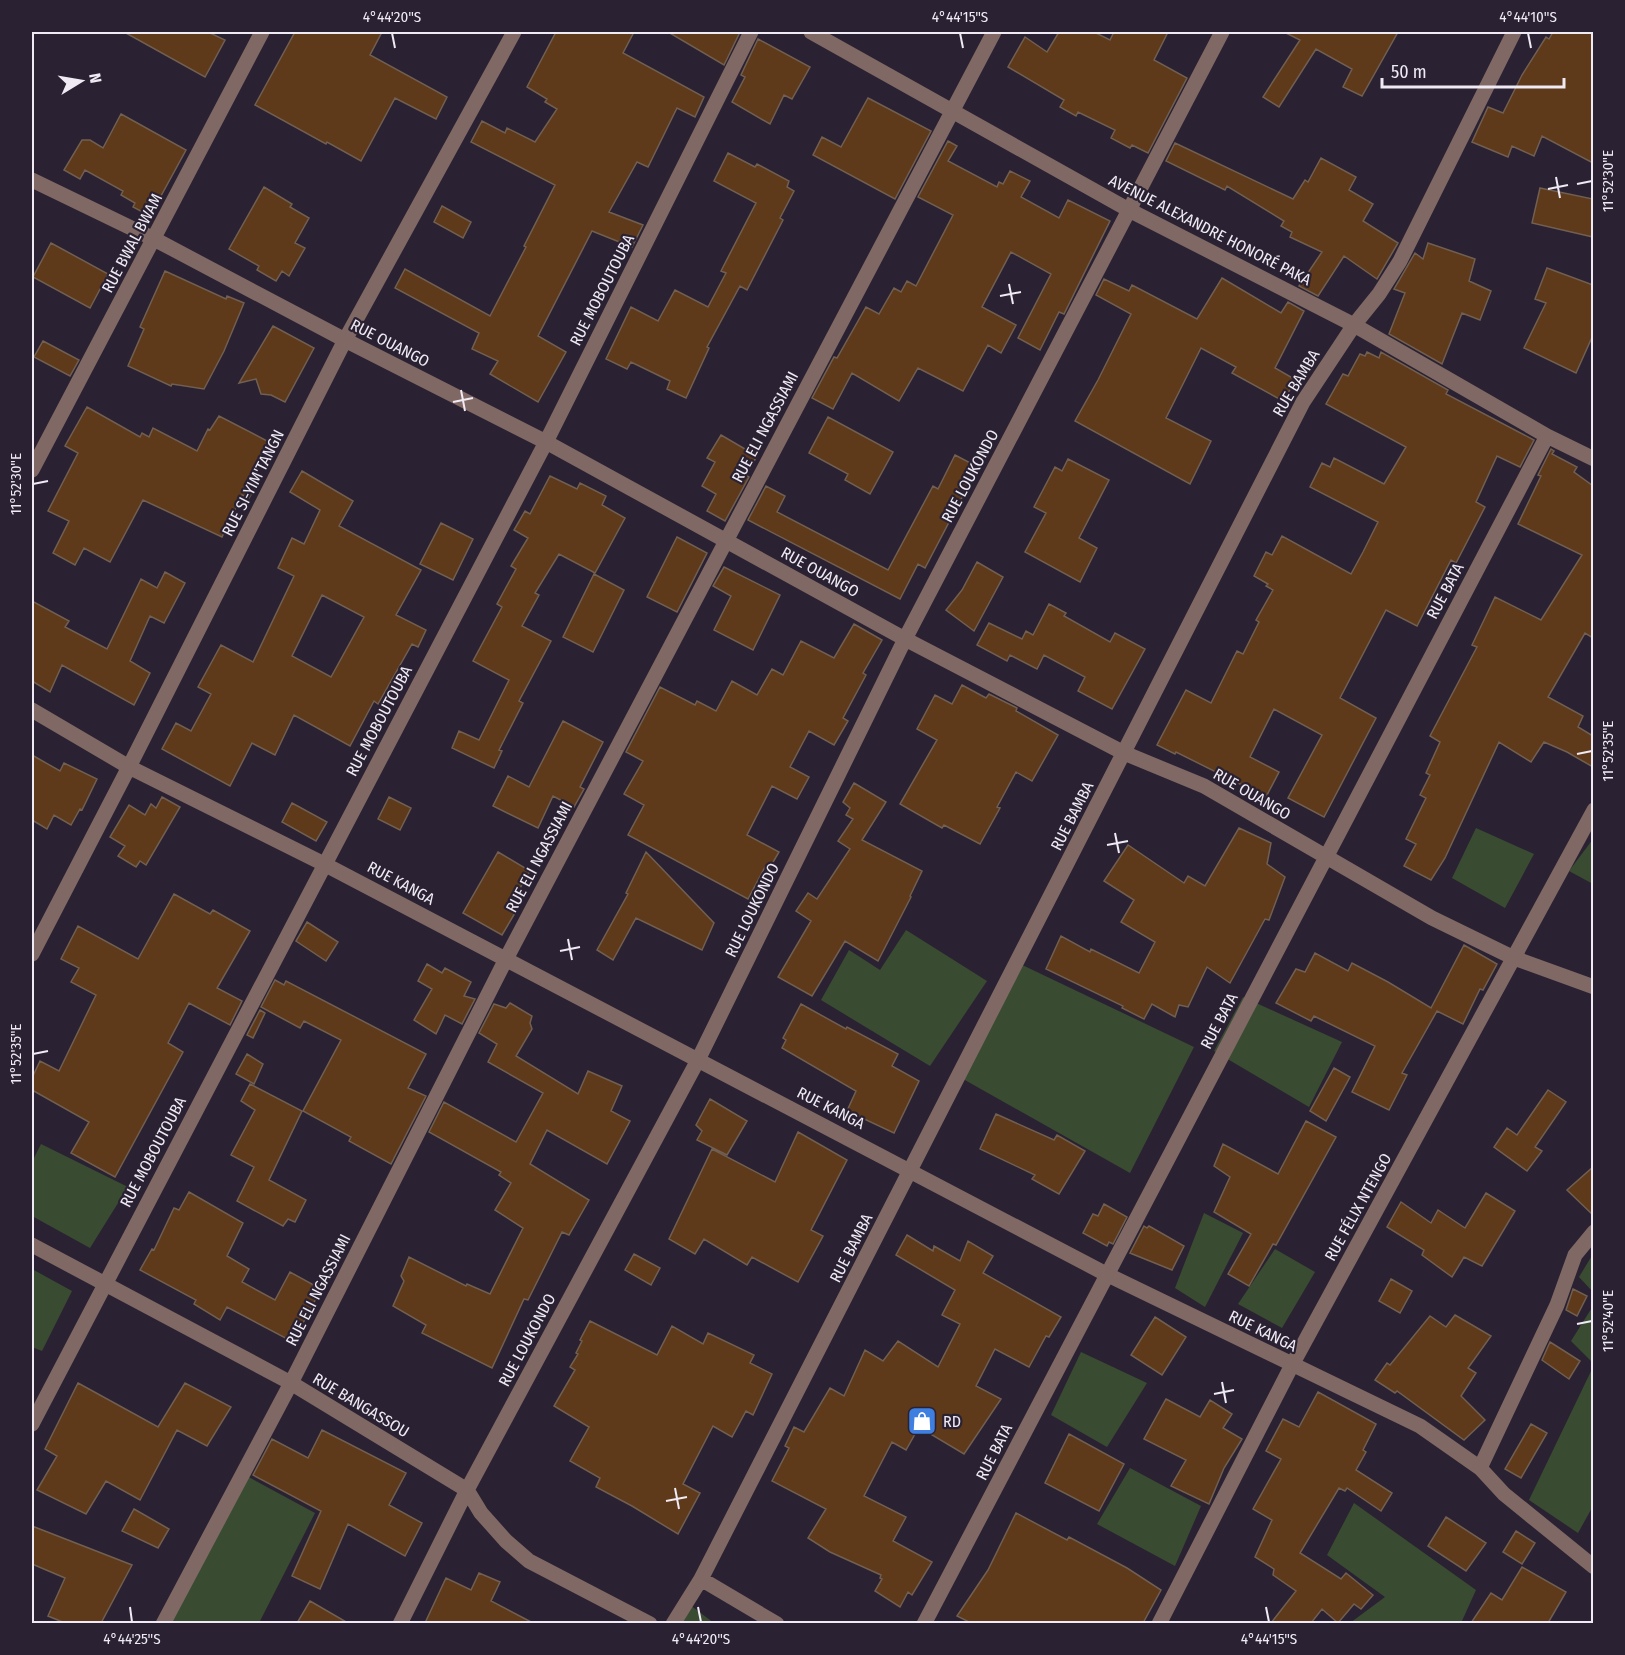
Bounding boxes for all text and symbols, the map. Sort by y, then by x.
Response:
text: 4°44'20"S [363,8,421,26]
text: 4°44'15"S [932,8,988,26]
text: 4°44'10"S [1499,8,1557,26]
north arrow [51,51,111,111]
scale bar [1382,51,1564,89]
text: 50 m [1391,61,1427,83]
text: N [85,72,105,85]
text: 11°52'30"E [1599,150,1617,212]
street label: AVENUE ALEXANDRE HONORÉ PAKA [1106,171,1315,290]
street label: RUE BWAL BWAM [98,190,166,296]
street label: RUE MOBOUTOUBA [566,231,638,349]
street label: RUE OUANGO [347,315,433,371]
street label: RUE BAMBA [1269,346,1324,420]
street label: RUE ELI NGASSIAMI [728,368,802,486]
street label: RUE LOUKONDO [938,426,1002,526]
street label: RUE SI-YIM'TANGN [218,427,288,539]
text: 11°52'30"E [7,453,25,515]
street label: RUE OUANGO [778,543,862,601]
street label: RUE BATA [1422,559,1468,622]
street label: RUE MOBOUTOUBA [342,662,416,779]
text: 11°52'35"E [1599,721,1617,781]
street label: RUE OUANGO [1210,764,1294,824]
street label: RUE BAMBA [1047,778,1098,854]
street label: RUE ELI NGASSIAMI [502,798,576,916]
street label: RUE KANGA [364,857,438,909]
street label: RUE LOUKONDO [721,860,783,960]
street label: RUE BATA [1196,989,1242,1052]
text: 11°52'35"E [7,1024,25,1084]
street label: RUE KANGA [794,1083,869,1133]
street label: RUE MOBOUTOUBA [116,1093,190,1210]
street label: RUE FÉLIX NTENGO [1321,1150,1395,1264]
street label: RUE BAMBA [826,1210,877,1286]
street label: RUE ELI NGASSIAMI [282,1231,354,1349]
street label: RUE LOUKONDO [495,1290,559,1390]
text: 11°52'40"E [1599,1290,1617,1352]
street label: RUE KANGA [1226,1306,1301,1356]
street label: RUE BANGASSOU [309,1369,413,1441]
shop icon: RD [906,1405,938,1437]
place label: RD [943,1412,961,1431]
street label: RUE BATA [972,1420,1016,1483]
text: 4°44'25"S [103,1630,161,1648]
text: 4°44'20"S [672,1630,730,1648]
text: 4°44'15"S [1241,1630,1297,1648]

